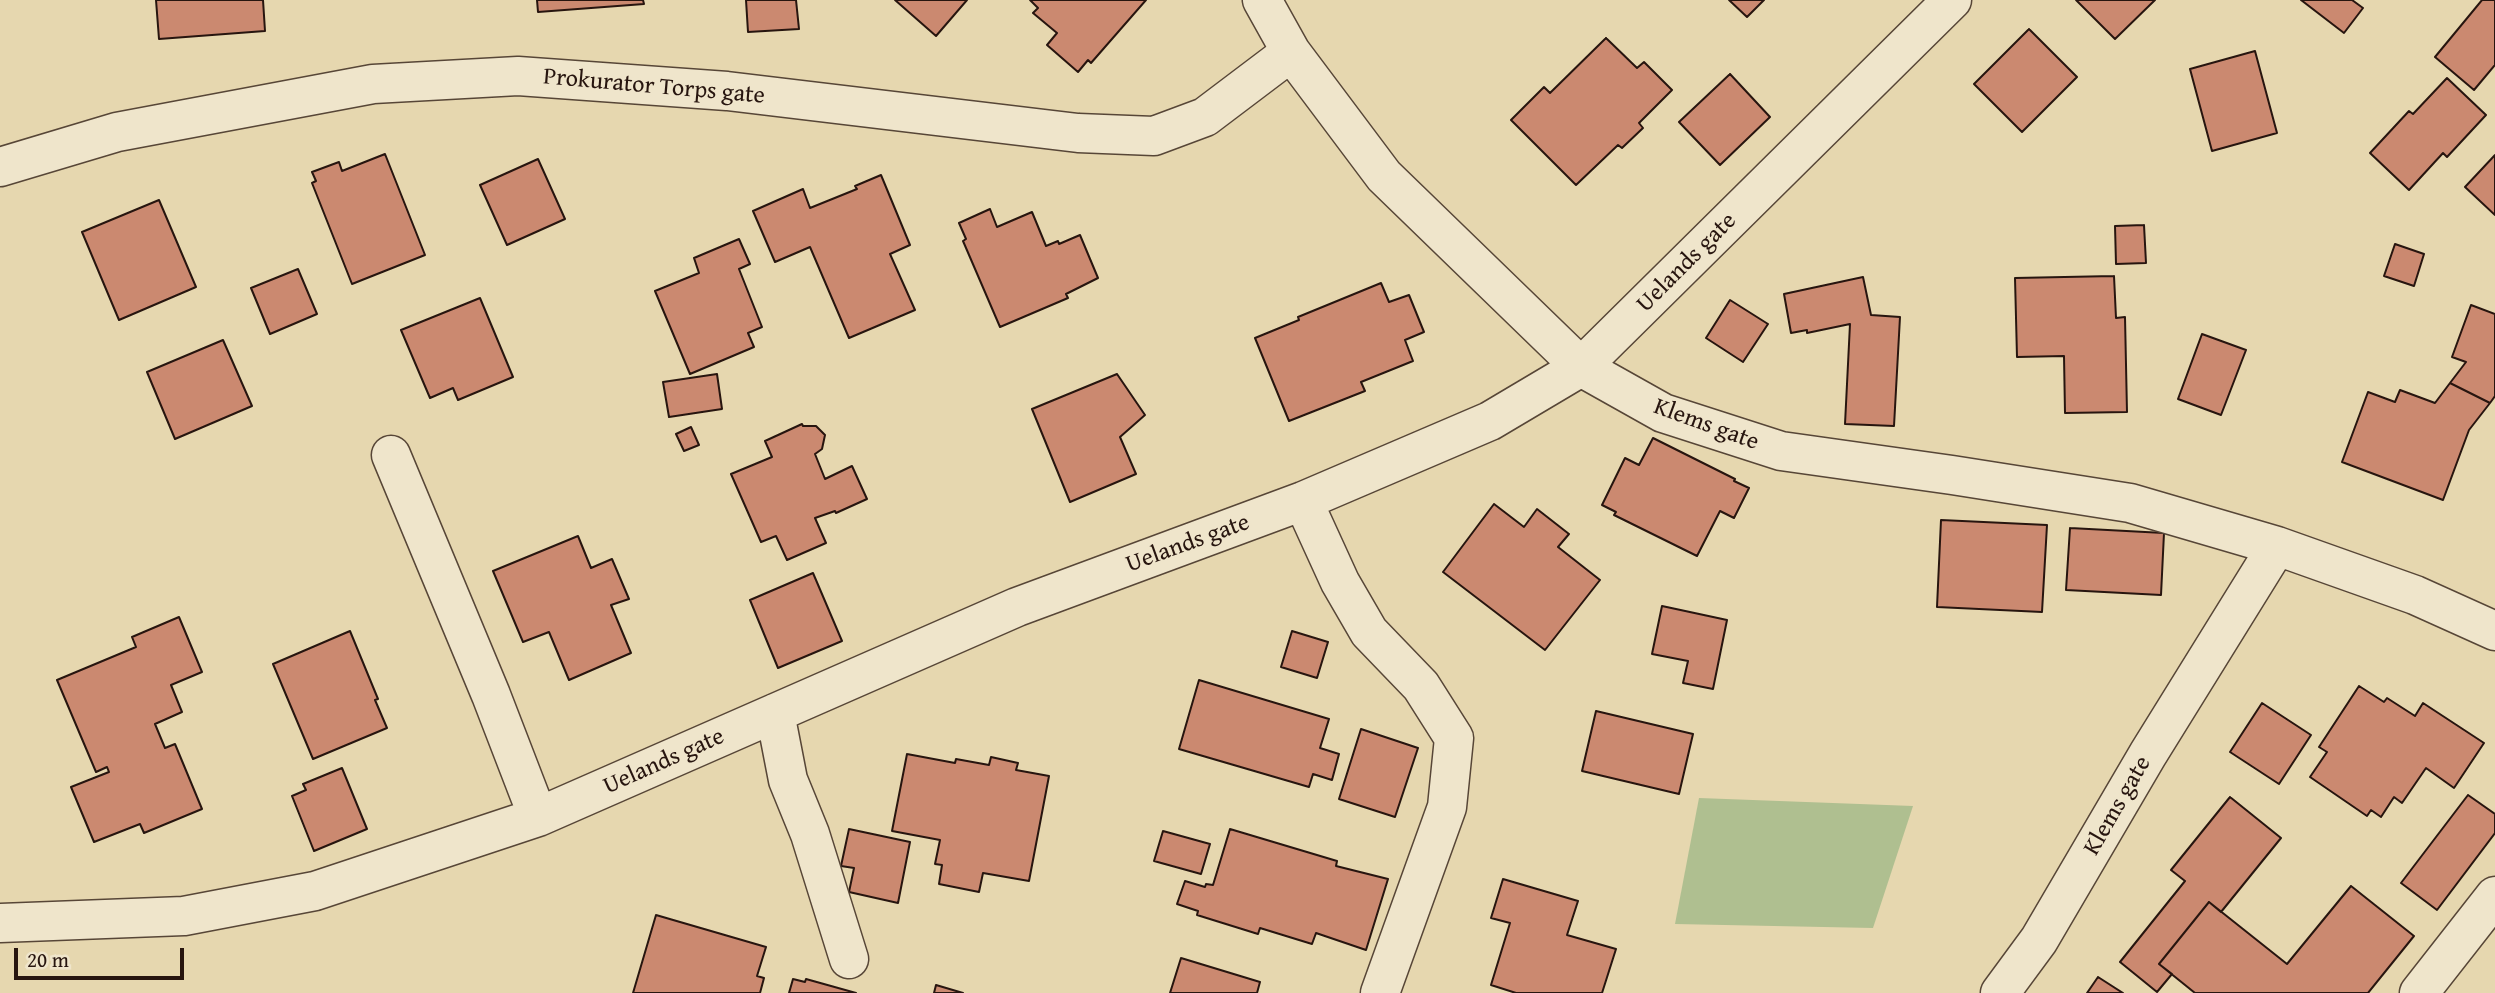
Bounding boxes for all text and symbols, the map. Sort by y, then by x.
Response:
street label: Prokurator Torps gate [542,63,766,111]
street label: Uelands gate [1631,207,1743,319]
street label: Klems gate [1650,393,1762,457]
street label: Uelands gate [1122,508,1254,580]
street label: Uelands gate [599,723,729,801]
street label: Klems gate [2078,751,2158,861]
scale bar [18,934,187,978]
text: 20 m [27,944,69,975]

